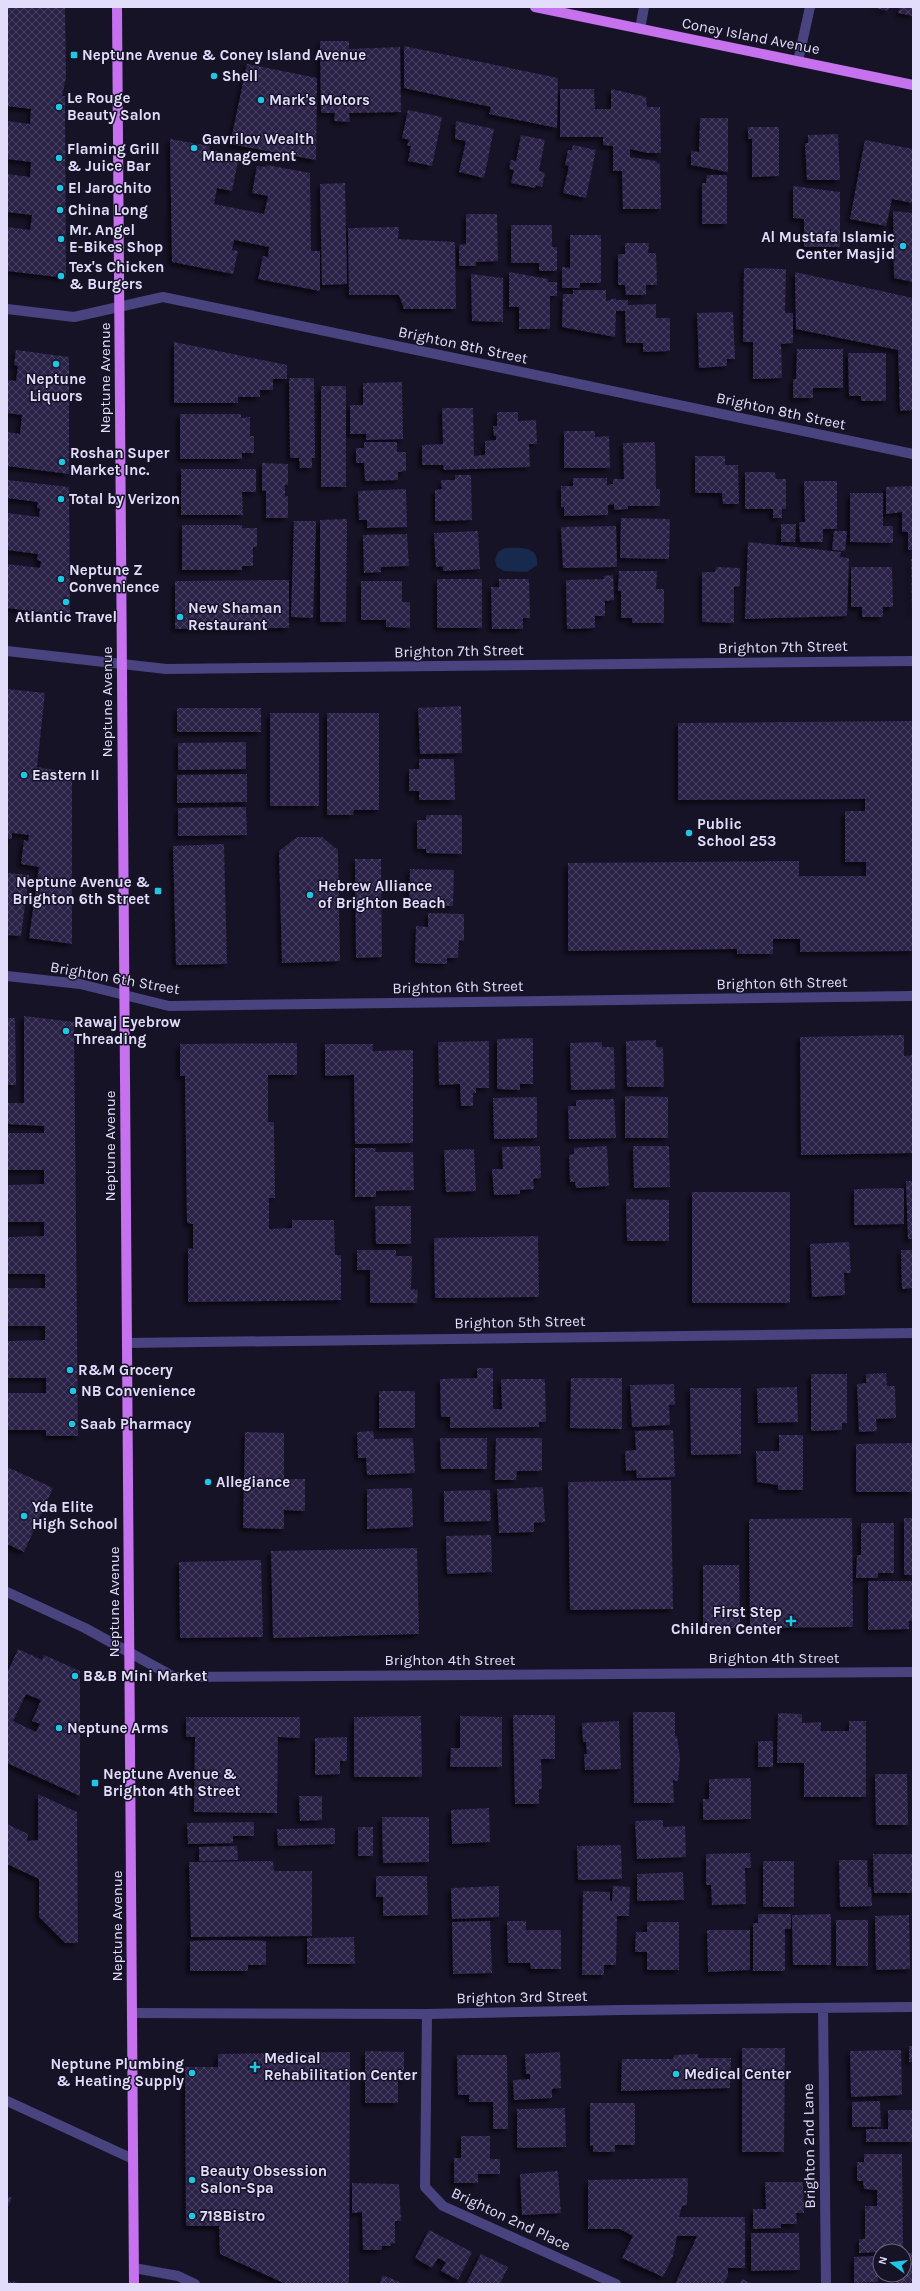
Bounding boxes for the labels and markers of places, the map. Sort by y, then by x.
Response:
place label: Neptune Avenue & Coney Island Avenue [82,46,366,64]
marker: Neptune Avenue & Coney Island Avenue [69,50,79,60]
place label: Shell [222,67,258,85]
marker: Shell [209,71,219,81]
place label: Le Rouge Beauty Salon [67,89,161,124]
place label: Mark's Motors [269,91,370,109]
marker: Mark's Motors [256,95,266,105]
marker: Le Rouge Beauty Salon [54,102,64,112]
place label: Gavrilov Wealth Management [202,130,314,165]
place label: Flaming Grill & Juice Bar [67,140,160,175]
marker: Gavrilov Wealth Management [189,143,199,153]
marker: Flaming Grill & Juice Bar [54,153,64,163]
place label: El Jarochito [68,179,152,197]
marker: El Jarochito [55,183,65,193]
place label: China Long [68,201,148,219]
marker: China Long [55,205,65,215]
place label: Mr. Angel E-Bikes Shop [69,221,163,256]
place label: Al Mustafa Islamic Center Masjid [761,228,895,263]
marker: Mr. Angel E-Bikes Shop [56,234,66,244]
marker: Al Mustafa Islamic Center Masjid [898,241,908,251]
place label: Tex's Chicken & Burgers [69,258,164,293]
marker: Tex's Chicken & Burgers [56,271,66,281]
marker: Neptune Liquors [51,359,61,369]
place label: Neptune Liquors [26,370,86,405]
place label: Roshan Super Market Inc. [70,444,169,479]
marker: Roshan Super Market Inc. [57,457,67,467]
place label: Total by Verizon [69,490,180,508]
marker: Total by Verizon [56,494,66,504]
place label: Neptune Z Convenience [69,561,160,596]
marker: Neptune Z Convenience [56,574,66,584]
marker: Atlantic Travel [61,597,71,607]
place label: New Shaman Restaurant [188,599,282,634]
place label: Atlantic Travel [15,608,117,626]
marker: New Shaman Restaurant [175,612,185,622]
place label: Eastern II [32,766,100,784]
marker: Eastern II [19,770,29,780]
place label: Public School 253 [697,815,776,850]
marker: Public School 253 [684,828,694,838]
place label: Neptune Avenue & Brighton 6th Street [13,873,150,908]
place label: Hebrew Alliance of Brighton Beach [318,877,446,912]
marker: Neptune Avenue & Brighton 6th Street [153,886,163,896]
marker: Hebrew Alliance of Brighton Beach [305,890,315,900]
place label: Rawaj Eyebrow Threading [74,1013,181,1048]
marker: Rawaj Eyebrow Threading [61,1026,71,1036]
place label: R&M Grocery [78,1361,173,1379]
marker: R&M Grocery [65,1365,75,1375]
place label: NB Convenience [81,1382,196,1400]
marker: NB Convenience [68,1386,78,1396]
place label: Saab Pharmacy [80,1415,192,1433]
marker: Saab Pharmacy [67,1419,77,1429]
place label: Allegiance [216,1473,290,1491]
marker: Allegiance [203,1477,213,1487]
place label: Yda Elite High School [32,1498,118,1533]
marker: Yda Elite High School [19,1511,29,1521]
place label: First Step Children Center [671,1603,782,1638]
marker: First Step Children Center [785,1615,797,1627]
place label: B&B Mini Market [83,1667,207,1685]
marker: B&B Mini Market [70,1671,80,1681]
place label: Neptune Arms [67,1719,169,1737]
marker: Neptune Arms [54,1723,64,1733]
place label: Neptune Avenue & Brighton 4th Street [103,1765,240,1800]
marker: Neptune Avenue & Brighton 4th Street [90,1778,100,1788]
place label: Medical Rehabilitation Center [264,2049,417,2084]
place label: Neptune Plumbing & Heating Supply [51,2055,184,2090]
marker: Medical Rehabilitation Center [249,2061,261,2073]
place label: Medical Center [684,2065,791,2083]
marker: Neptune Plumbing & Heating Supply [187,2068,197,2078]
marker: Medical Center [671,2069,681,2079]
place label: Beauty Obsession Salon-Spa [200,2162,327,2197]
marker: Beauty Obsession Salon-Spa [187,2175,197,2185]
place label: 718Bistro [200,2207,265,2225]
marker: 718Bistro [187,2211,197,2221]

